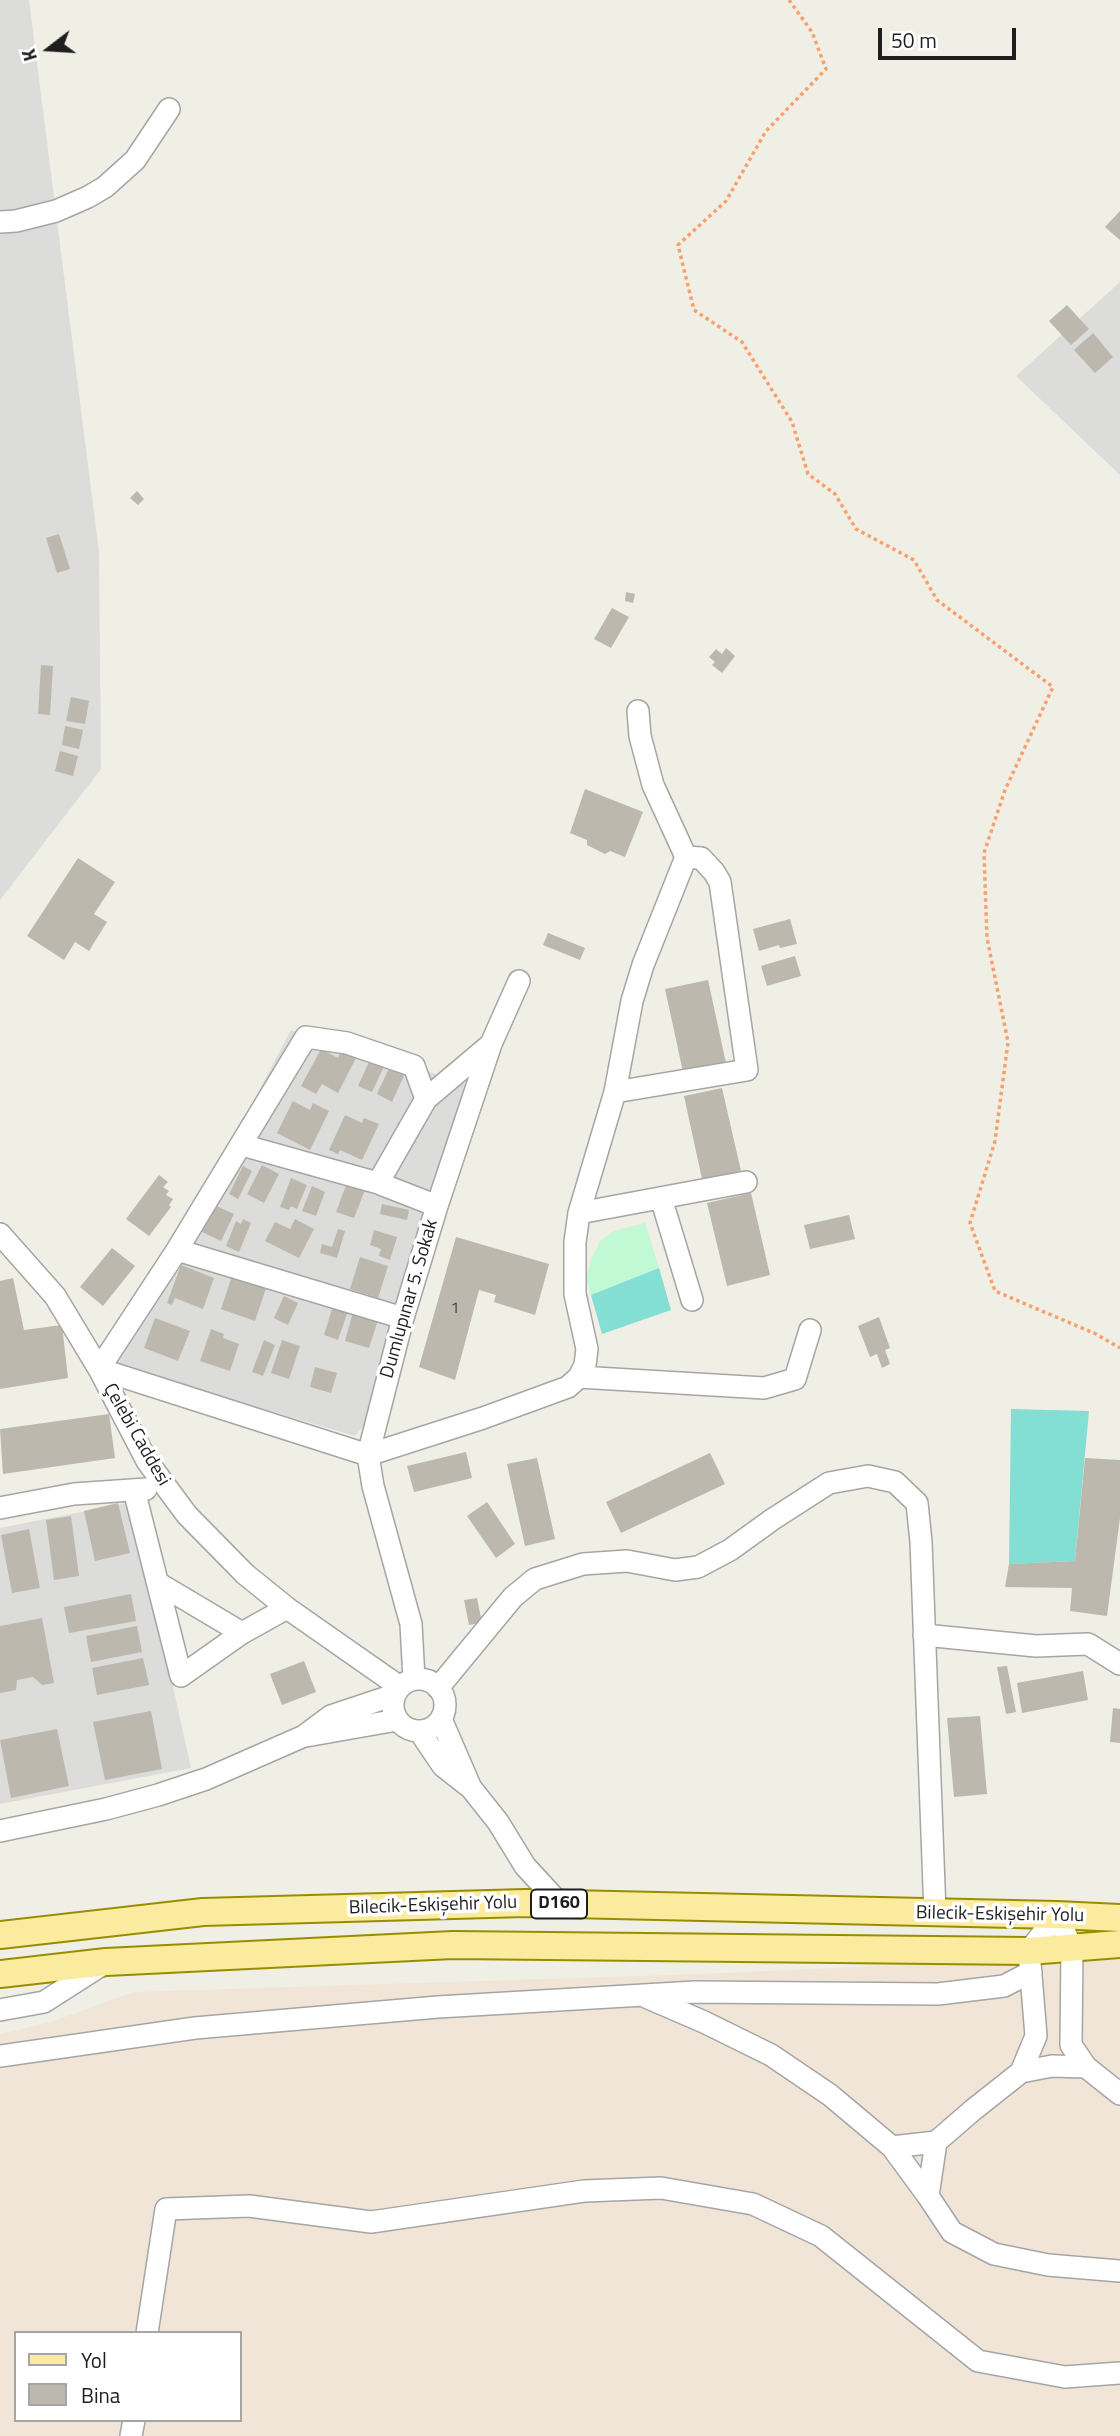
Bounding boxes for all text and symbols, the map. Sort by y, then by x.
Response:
north arrow [14,14,84,84]
scale bar [882,14,1020,58]
text: 50 m [891,24,937,56]
text: K [13,46,44,65]
street label: Dumlupınar 5. Sokak [376,1217,444,1381]
house number: 1 [451,1299,459,1319]
street label: Çelebi Caddesi [97,1380,175,1490]
road number: D160 [531,1890,587,1918]
street label: Bilecik-Eskişehir Yolu [348,1892,518,1920]
street label: Bilecik-Eskişehir Yolu [916,1902,1084,1928]
legend [14,2331,242,2422]
text: Yol [81,2344,107,2376]
text: Bina [81,2379,120,2411]

